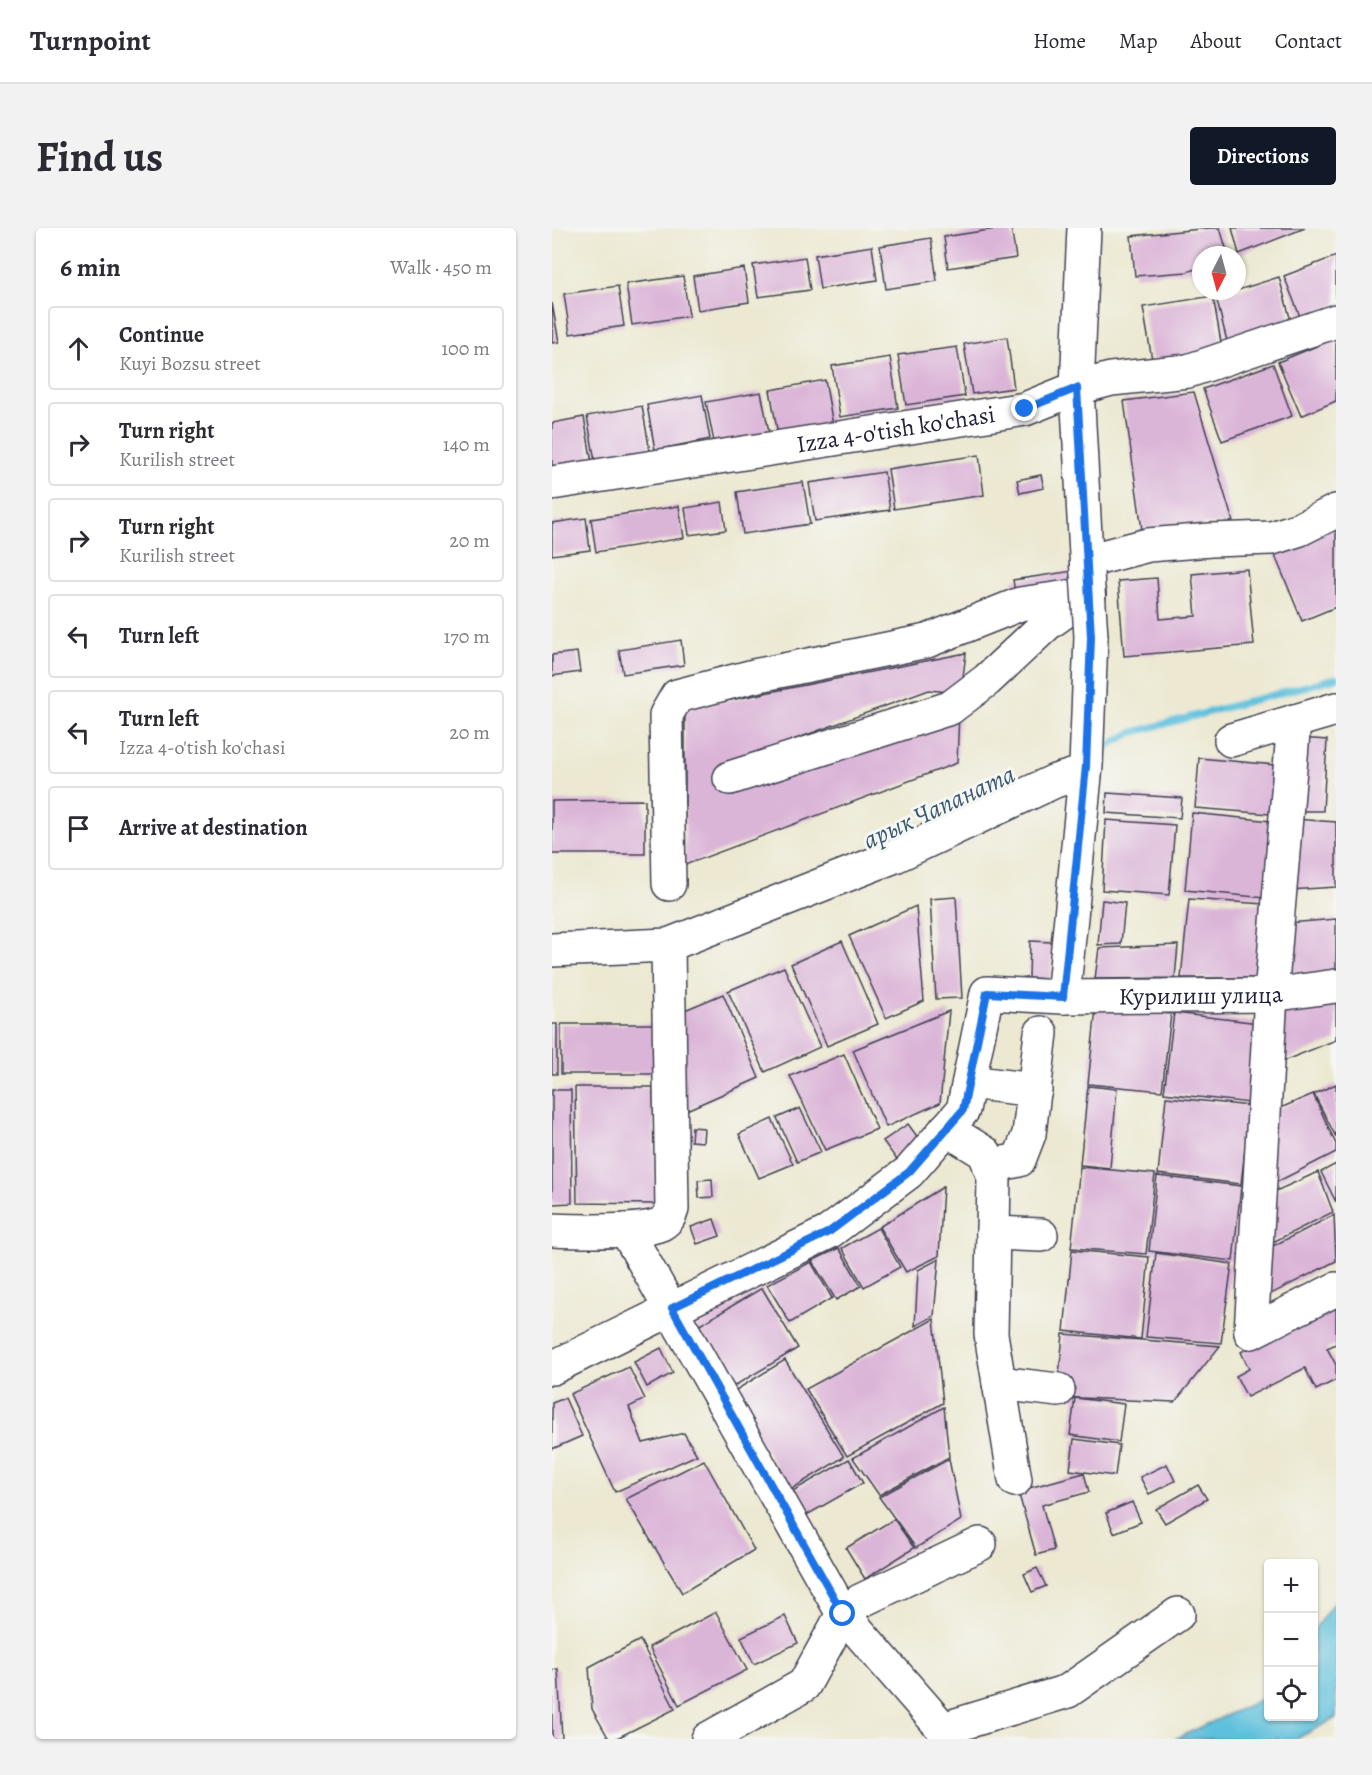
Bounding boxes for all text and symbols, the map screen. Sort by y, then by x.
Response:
text: Turnpoint [30,22,151,60]
text: Home [1033,27,1086,55]
text: Map [1119,27,1157,55]
text: About [1190,27,1242,55]
text: Contact [1275,27,1342,55]
button: Directions [1190,127,1336,185]
text: Find us [36,128,163,185]
north arrow [1192,246,1246,300]
text: 6 min [60,250,121,285]
text: Walk · 450 m [390,254,492,281]
text: Continue [119,320,204,350]
icon: ahead [62,332,95,365]
text: 100 m [441,335,490,362]
text: Kuyi Bozsu street [119,350,261,377]
route end [1011,395,1037,421]
street label: Izza 4-o'tish ko'chasi [794,398,997,460]
text: Turn right [119,416,215,446]
icon: right [62,428,95,461]
text: 140 m [443,431,490,458]
text: Kurilish street [119,446,235,473]
text: Turn right [119,512,215,542]
icon: right [62,524,95,557]
text: 20 m [449,527,490,554]
text: Kurilish street [119,542,235,569]
icon: left [62,620,95,653]
text: Turn left [119,621,199,651]
text: 170 m [444,623,490,650]
text: Turn left [119,704,199,734]
icon: left [62,716,95,749]
text: 20 m [449,719,490,746]
text: Izza 4-o'tish ko'chasi [119,734,286,761]
water label: арык Чапаната [857,756,1021,858]
icon: arrive [62,812,95,845]
text: Arrive at destination [119,813,308,843]
street label: Курилиш улица [1119,978,1285,1012]
map controls [1264,1559,1318,1721]
button: + [1264,1559,1318,1613]
route start [829,1600,855,1626]
button: − [1264,1613,1318,1667]
button: locate [1264,1667,1318,1721]

